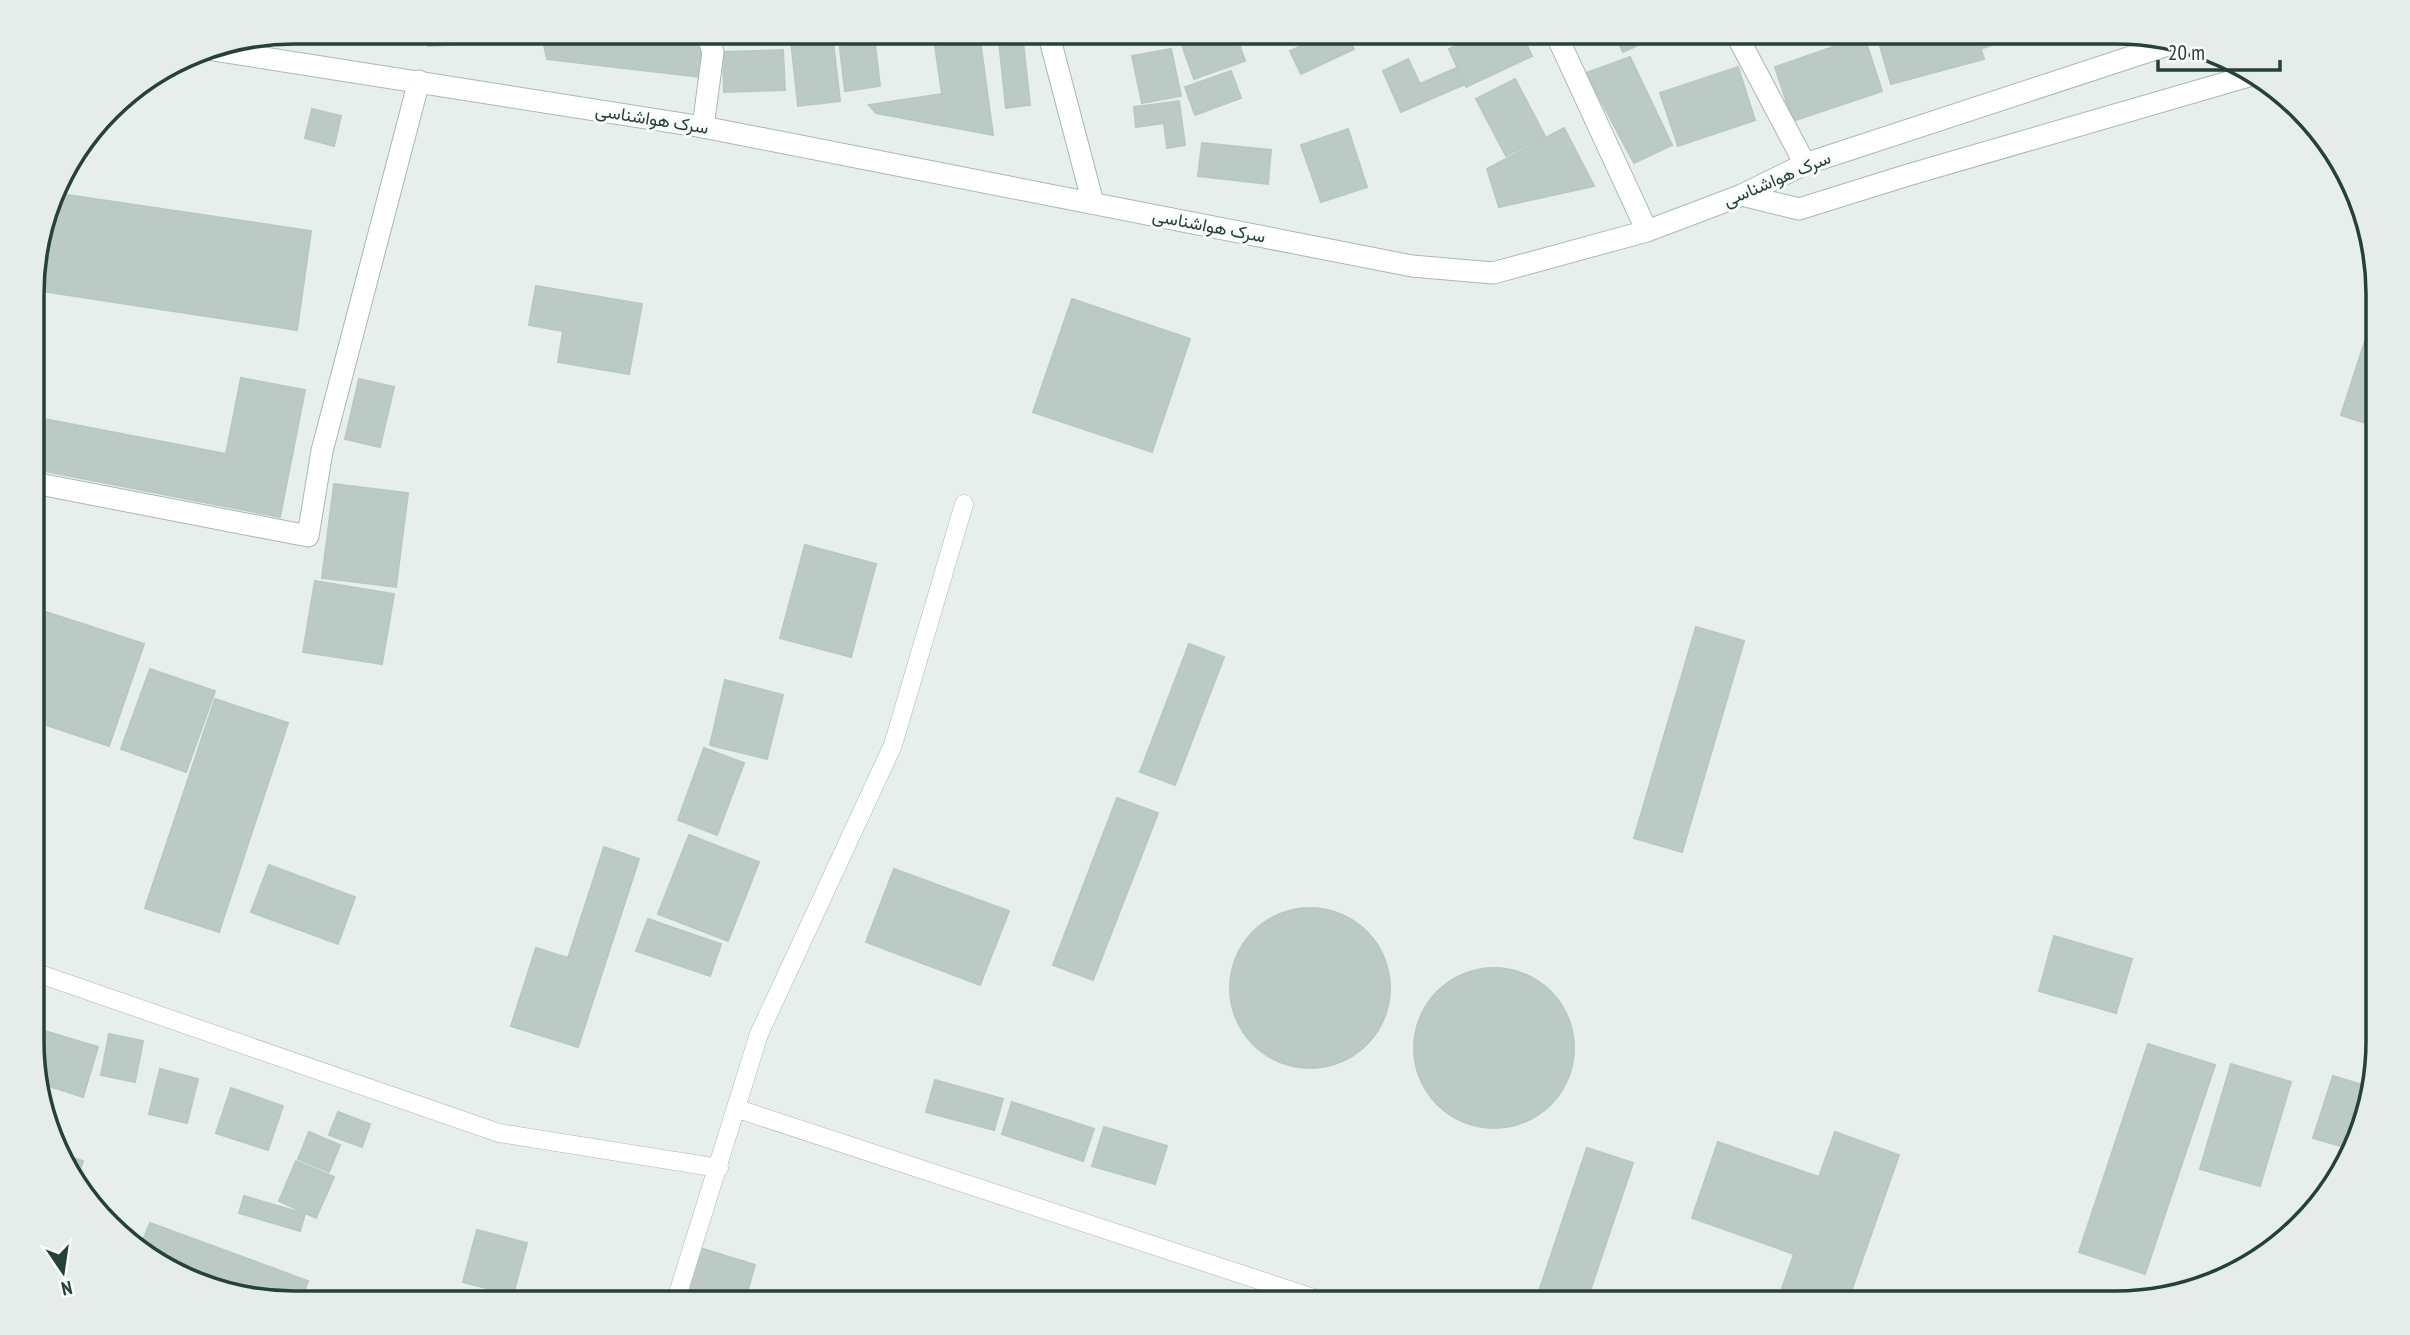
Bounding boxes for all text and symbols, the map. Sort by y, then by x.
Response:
scale bar [2158,28,2280,72]
text: 20 m [2168,39,2205,66]
street label: سرک هواشناسی [594,98,710,139]
street label: سرک هواشناسی [1720,146,1834,212]
street label: سرک هواشناسی [1151,203,1268,248]
north arrow [28,1237,98,1307]
text: N [59,1276,75,1301]

